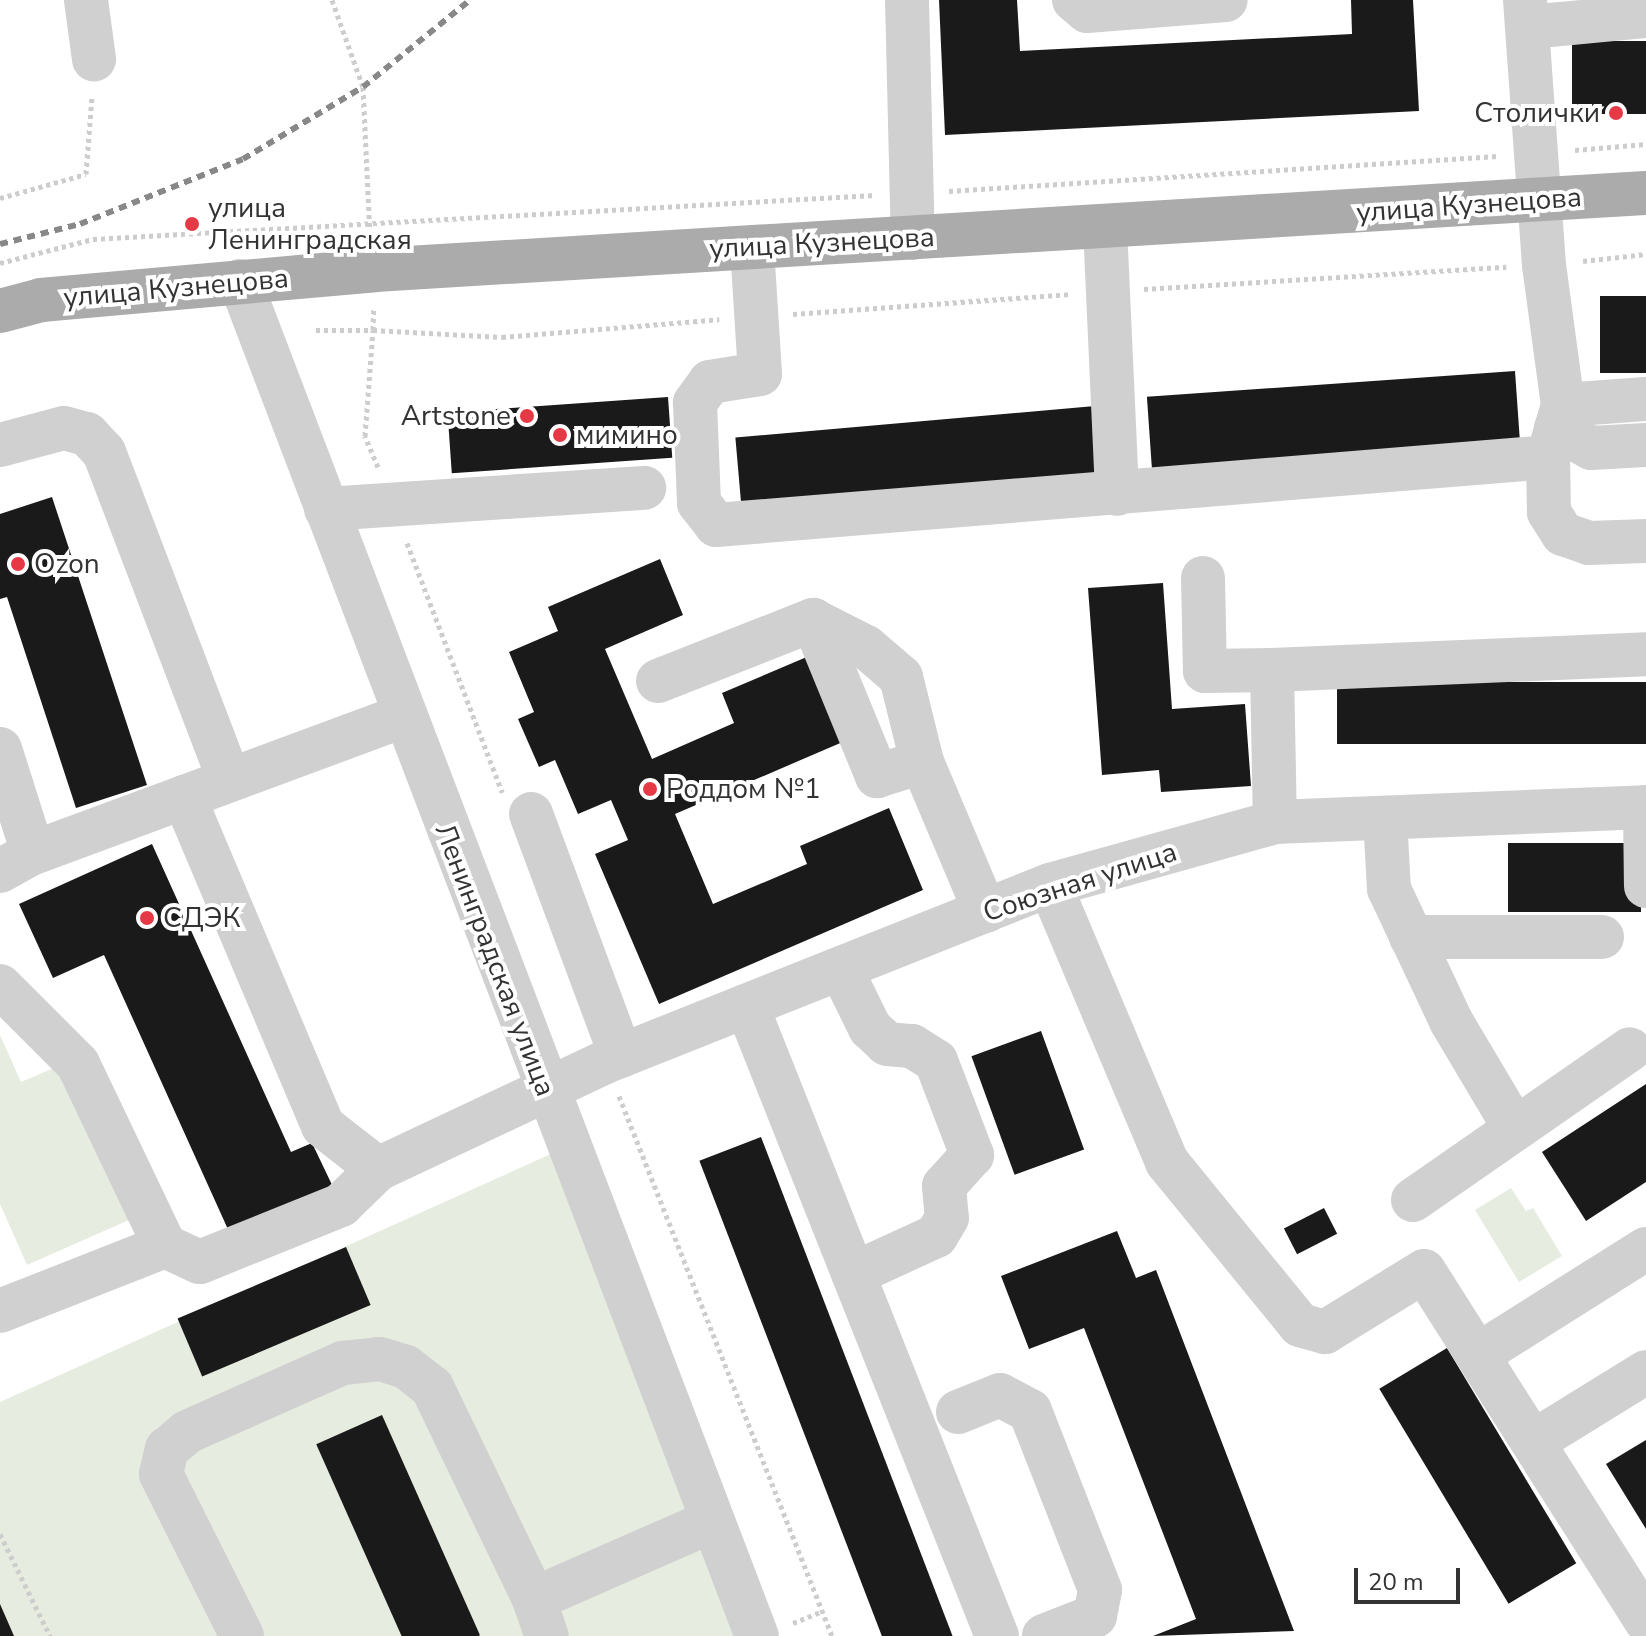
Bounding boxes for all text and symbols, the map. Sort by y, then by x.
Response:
place label: Столички [1474,96,1600,130]
marker: Столички [1607,104,1625,122]
street label: улица Кузнецова [1355,180,1583,230]
place label: улица Ленинградская [208,191,412,257]
marker: улица Ленинградская [183,215,201,233]
street label: улица Кузнецова [708,220,936,266]
street label: улица Кузнецова [62,261,290,315]
place label: Artstone [401,399,511,433]
marker: Artstone [518,407,536,425]
place label: мимино [576,418,678,452]
marker: мимино [551,426,569,444]
place label: Ozon [34,547,100,581]
marker: Ozon [9,555,27,573]
place label: Роддом №1 [666,772,821,806]
marker: Роддом №1 [641,780,659,798]
street label: Ленинградская улица [428,819,562,1101]
street label: Союзная улица [979,835,1181,929]
place label: СДЭК [163,901,240,935]
marker: СДЭК [138,909,156,927]
scale bar [1358,1552,1464,1602]
text: 20 m [1368,1566,1424,1598]

